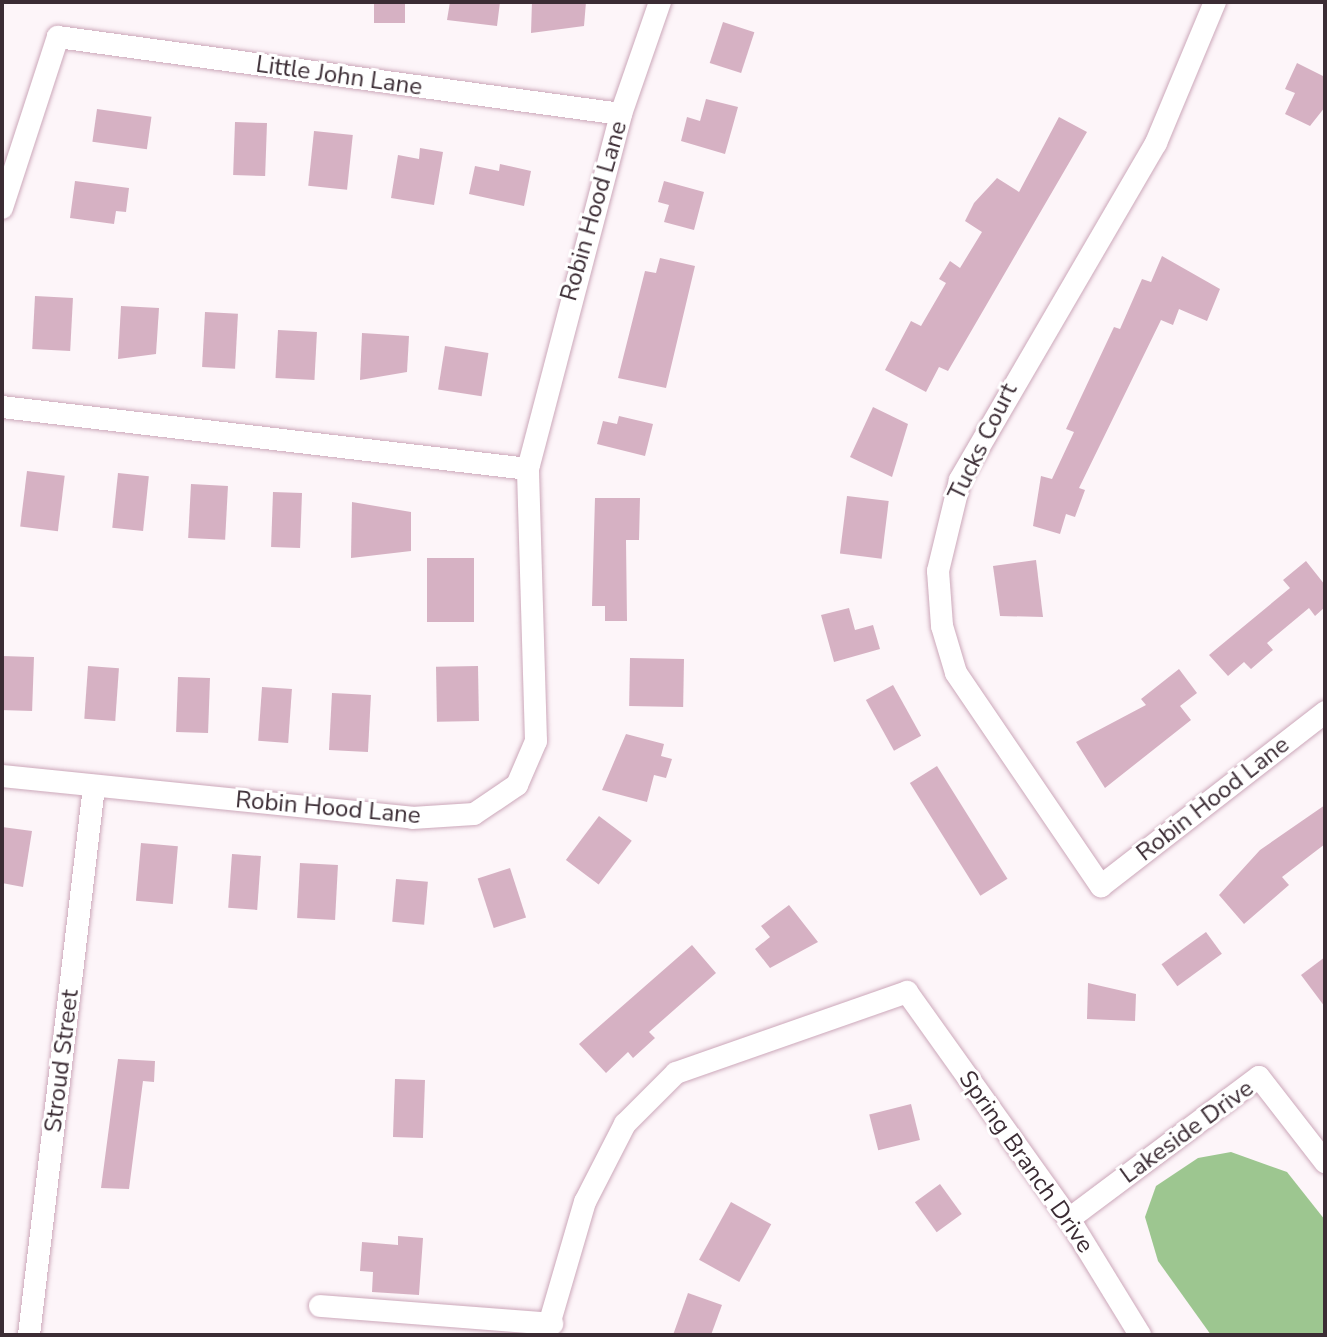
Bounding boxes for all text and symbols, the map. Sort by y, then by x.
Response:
street label: Little John Lane [254,50,424,102]
street label: Robin Hood Lane [555,118,633,304]
street label: Tucks Court [942,379,1024,505]
street label: Robin Hood Lane [1131,730,1295,868]
street label: Robin Hood Lane [234,786,422,830]
street label: Stroud Street [39,988,85,1134]
street label: Spring Branch Drive [952,1065,1100,1259]
street label: Lakeside Drive [1115,1074,1259,1190]

